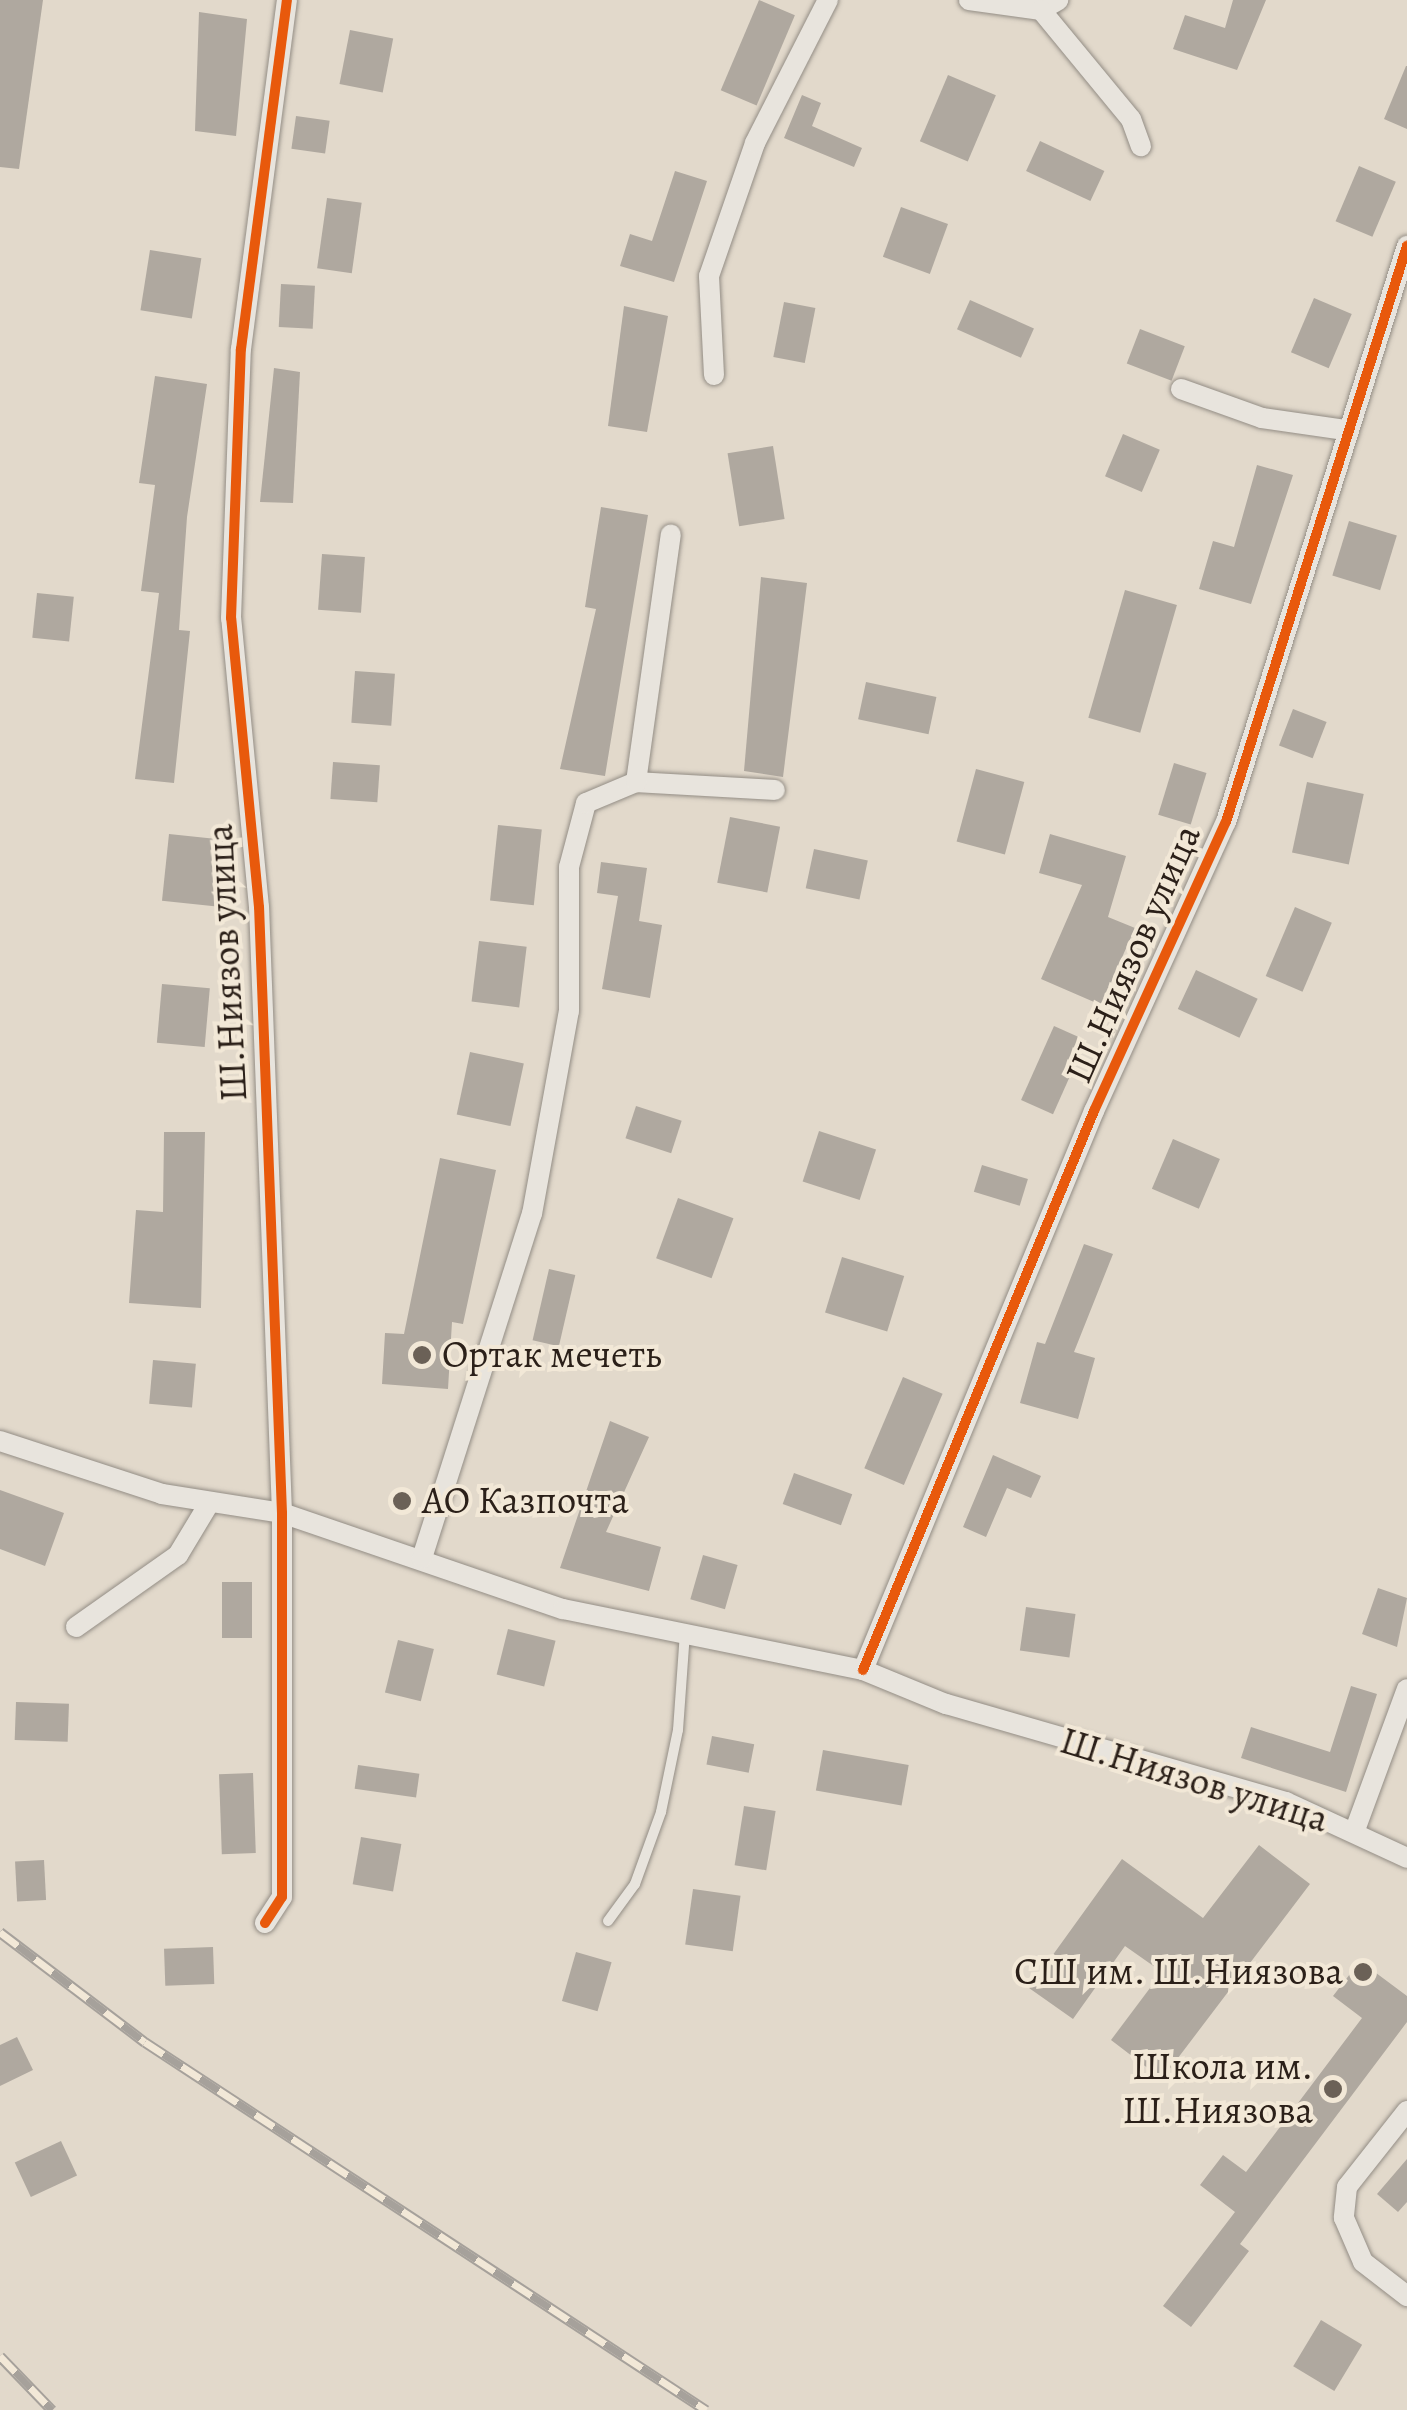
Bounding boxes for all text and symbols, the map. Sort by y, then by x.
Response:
street label: Ш.Ниязов улица [1056,818,1210,1090]
street label: Ш.Ниязов улица [197,823,257,1103]
place label: Ортак мечеть [442,1332,662,1378]
marker: Ортак мечеть [411,1344,433,1366]
place label: АО Казпочта [422,1478,629,1524]
marker: АО Казпочта [391,1490,413,1512]
street label: Ш.Ниязов улица [1054,1718,1334,1842]
place label: СШ им. Ш.Ниязова [1013,1949,1343,1995]
marker: СШ им. Ш.Ниязова [1352,1961,1374,1983]
place label: Школа им. Ш.Ниязова [1122,2044,1313,2134]
marker: Школа им. Ш.Ниязова [1322,2078,1344,2100]

